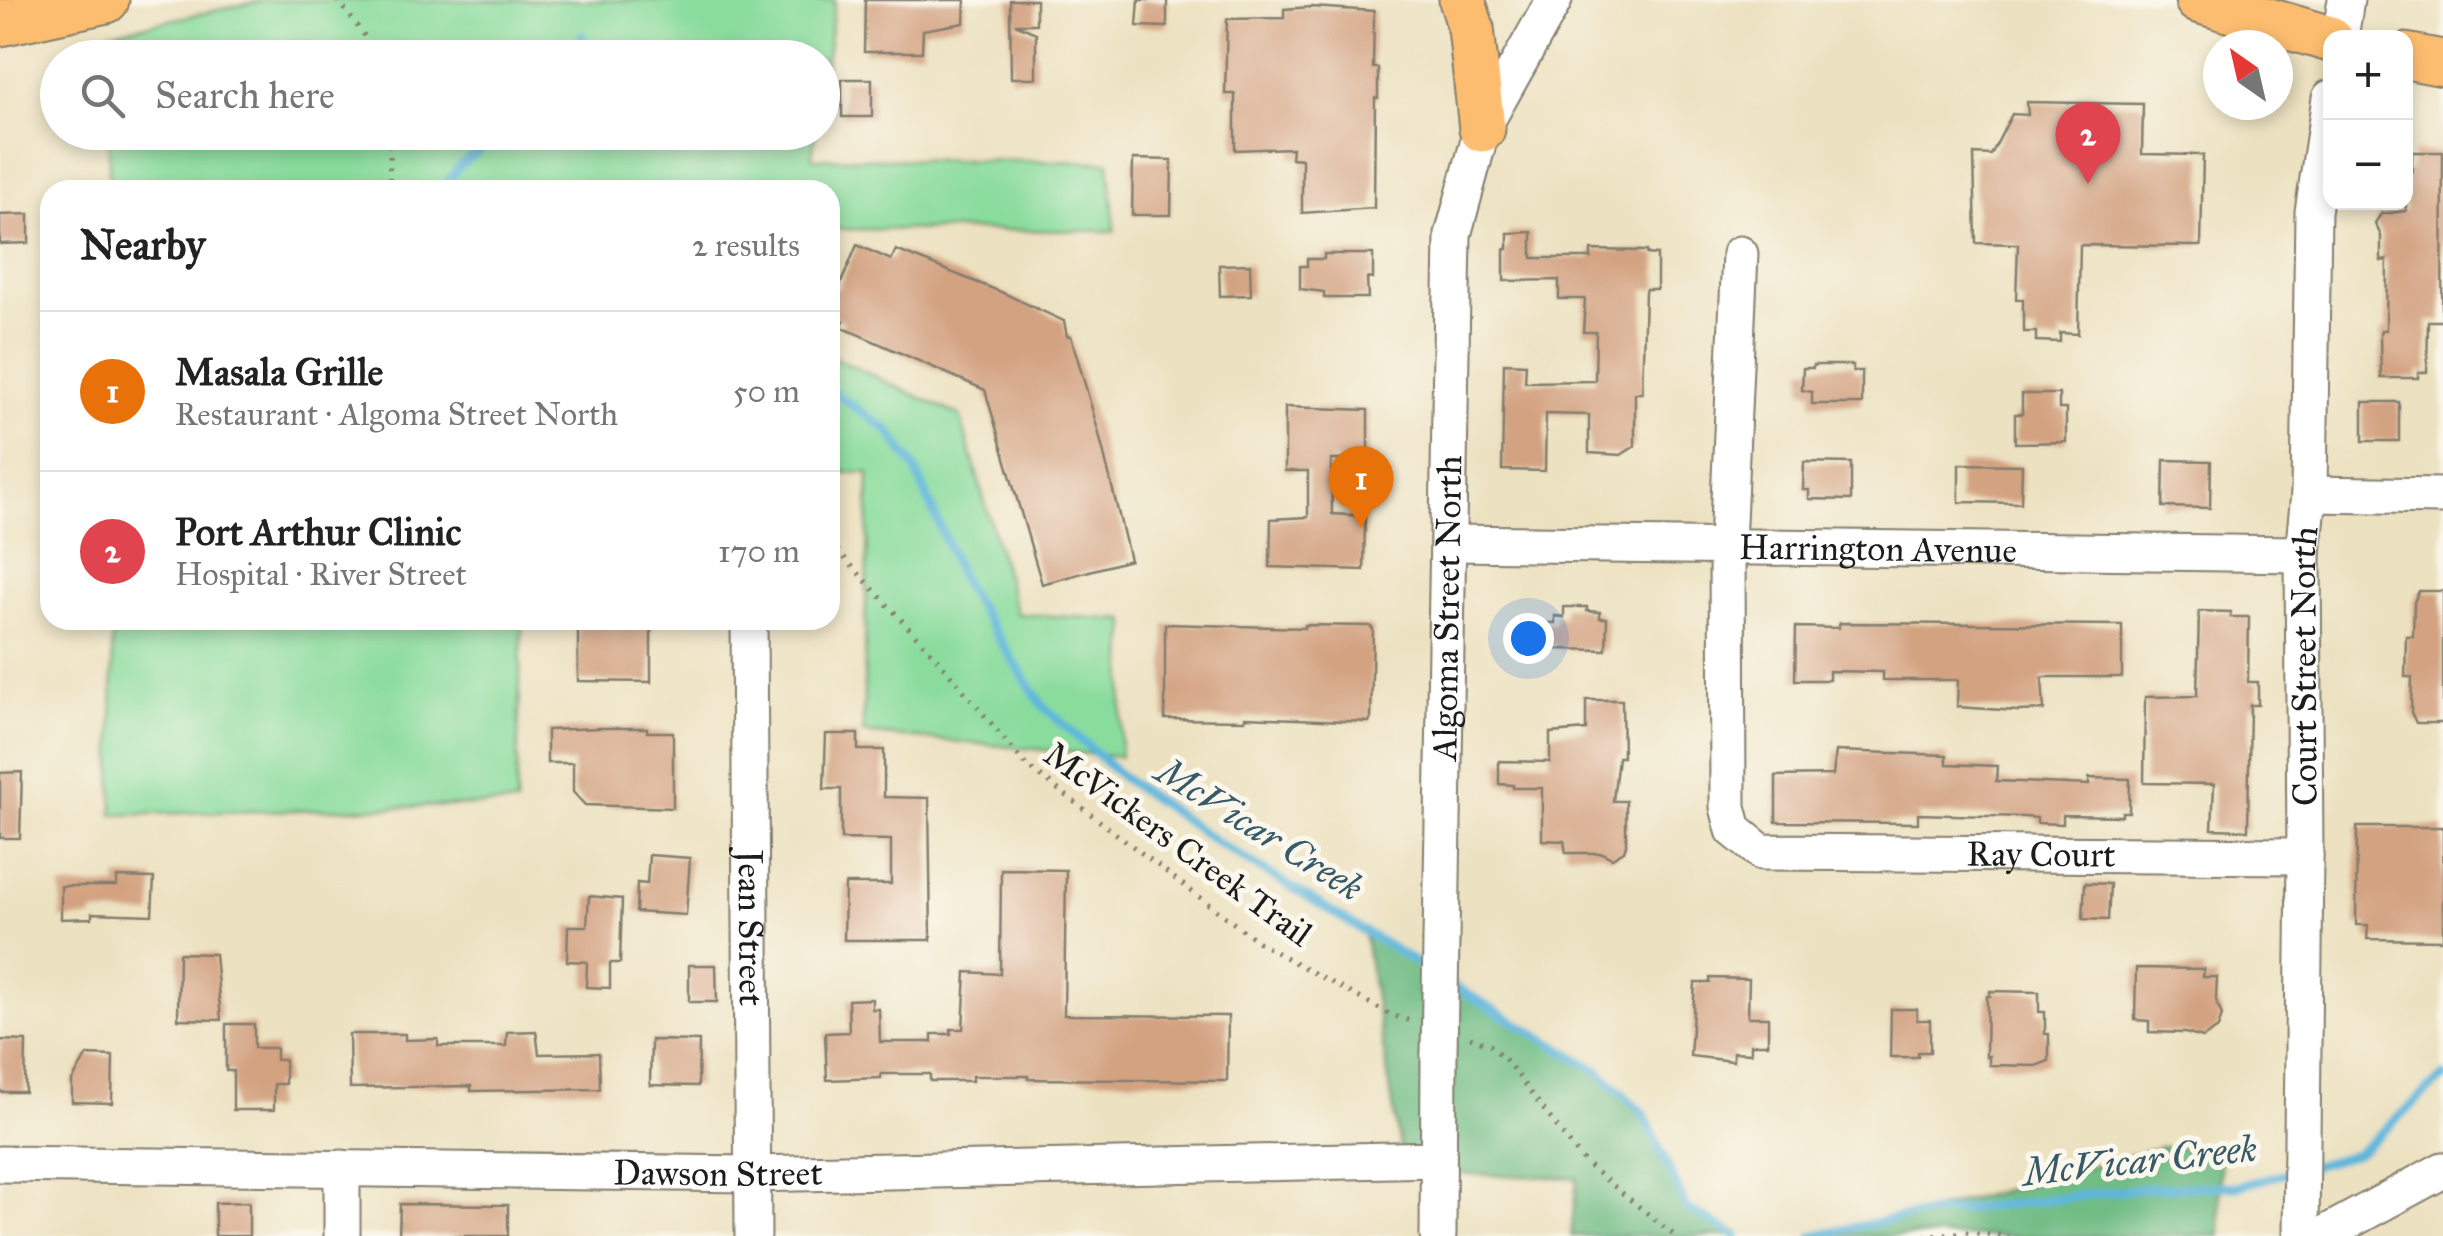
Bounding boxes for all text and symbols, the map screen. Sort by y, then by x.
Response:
north arrow [2203,30,2293,120]
map controls [2323,30,2413,210]
button: + [2323,30,2413,120]
search box [40,40,840,150]
icon: search [75,68,130,123]
text: Search here [155,72,335,118]
pin: 2 [2056,101,2120,184]
button: − [2323,120,2413,210]
text: Nearby [80,219,205,271]
text: 2 results [692,226,800,265]
text: Masala Grille [175,349,383,395]
text: 1 [106,372,119,411]
text: 50 m [733,372,800,411]
text: Restaurant · Algoma Street North [175,395,618,434]
pin: 1 [1328,446,1394,528]
street label: Algoma Street North [1423,455,1471,763]
text: Port Arthur Clinic [175,509,461,555]
street label: Court Street North [2281,524,2327,806]
street label: Harrington Avenue [1739,525,2017,572]
text: 2 [105,532,120,571]
text: 170 m [718,532,800,571]
text: Hospital · River Street [175,555,467,594]
your location [1503,613,1554,664]
street label: McVickers Creek Trail [1036,732,1321,956]
water label: McVicar Creek [1146,746,1372,911]
street label: Ray Court [1967,832,2116,876]
street label: Jean Street [729,846,773,1006]
water label: McVicar Creek [2018,1125,2259,1195]
street label: Dawson Street [613,1151,823,1196]

